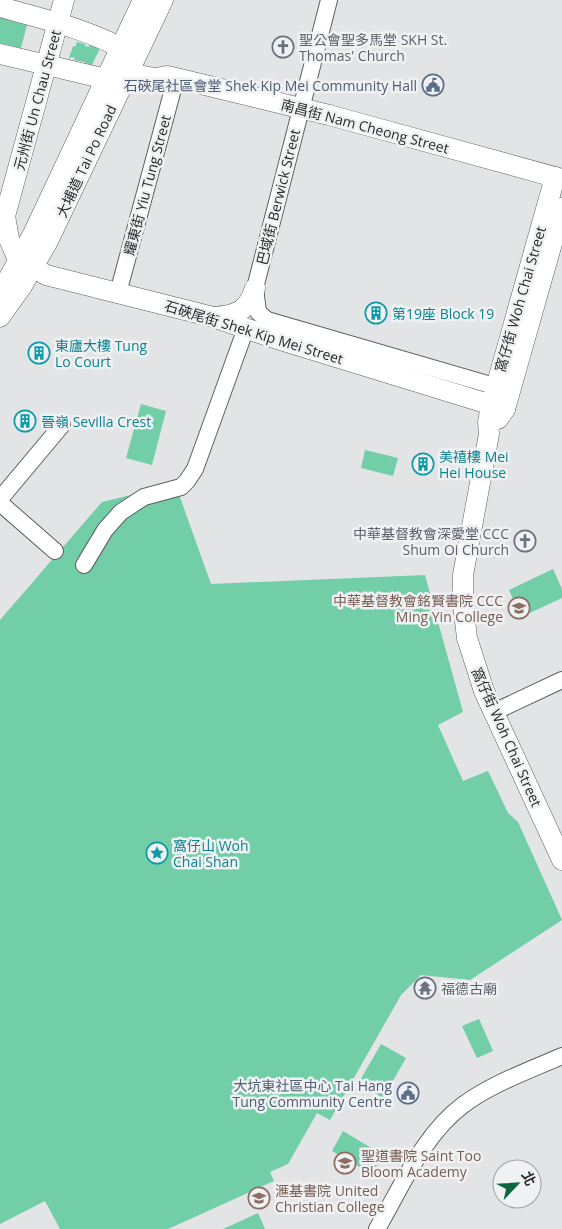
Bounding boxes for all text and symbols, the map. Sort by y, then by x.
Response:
street label: 元州街 Un Chau Street [9,28,65,172]
place label: 聖公會聖多馬堂 SKH St. Thomas' Church [299,30,447,65]
church icon: 聖公會聖多馬堂 SKH St. Thomas' Church [271,35,295,59]
public building icon: 石硤尾社區會堂 Shek Kip Mei Community Hall [421,73,445,97]
place label: 石硤尾社區會堂 Shek Kip Mei Community Hall [124,76,417,95]
street label: 南昌街 Nam Cheong Street [279,94,451,158]
street label: 大埔道 Tai Po Road [52,102,120,220]
street label: 耀東街 Yiu Tung Street [119,113,175,257]
street label: 巴域街 Berwick Street [252,127,304,267]
street label: 窩仔街 Woh Chai Street [490,224,550,374]
street label: 石硤尾街 Shek Kip Mei Street [162,296,346,368]
building icon: 第19座 Block 19 [364,301,388,325]
place label: 第19座 Block 19 [392,304,494,323]
place label: 東廬大樓 Tung Lo Court [55,336,148,371]
building icon: 東廬大樓 Tung Lo Court [27,341,51,365]
building icon: 晉嶺 Sevilla Crest [13,409,37,433]
place label: 晉嶺 Sevilla Crest [41,412,151,431]
place label: 美禧樓 Mei Hei House [439,447,509,482]
building icon: 美禧樓 Mei Hei House [411,452,435,476]
place label: 中華基督教會深愛堂 CCC Shum Oi Church [353,524,509,559]
church icon: 中華基督教會深愛堂 CCC Shum Oi Church [513,529,537,553]
place label: 中華基督教會銘賢書院 CCC Ming Yin College [333,591,503,626]
school or university icon: 中華基督教會銘賢書院 CCC Ming Yin College [507,596,531,620]
street label: 窩仔街 Woh Chai Street [468,664,546,810]
place label: 窩仔山 Woh Chai Shan [173,836,249,871]
place icon: 窩仔山 Woh Chai Shan [145,841,169,865]
temple icon: 福德古廟 [413,976,437,1000]
place label: 福德古廟 [441,979,497,998]
place label: 大坑東社區中心 Tai Hang Tung Community Centre [233,1076,392,1111]
public building icon: 大坑東社區中心 Tai Hang Tung Community Centre [396,1081,420,1105]
place label: 聖道書院 Saint Too Bloom Academy [361,1146,481,1181]
school or university icon: 聖道書院 Saint Too Bloom Academy [333,1151,357,1175]
north arrow [492,1159,542,1209]
text: 北 [518,1168,541,1189]
place label: 滙基書院 United Christian College [275,1181,385,1216]
school or university icon: 滙基書院 United Christian College [247,1186,271,1210]

